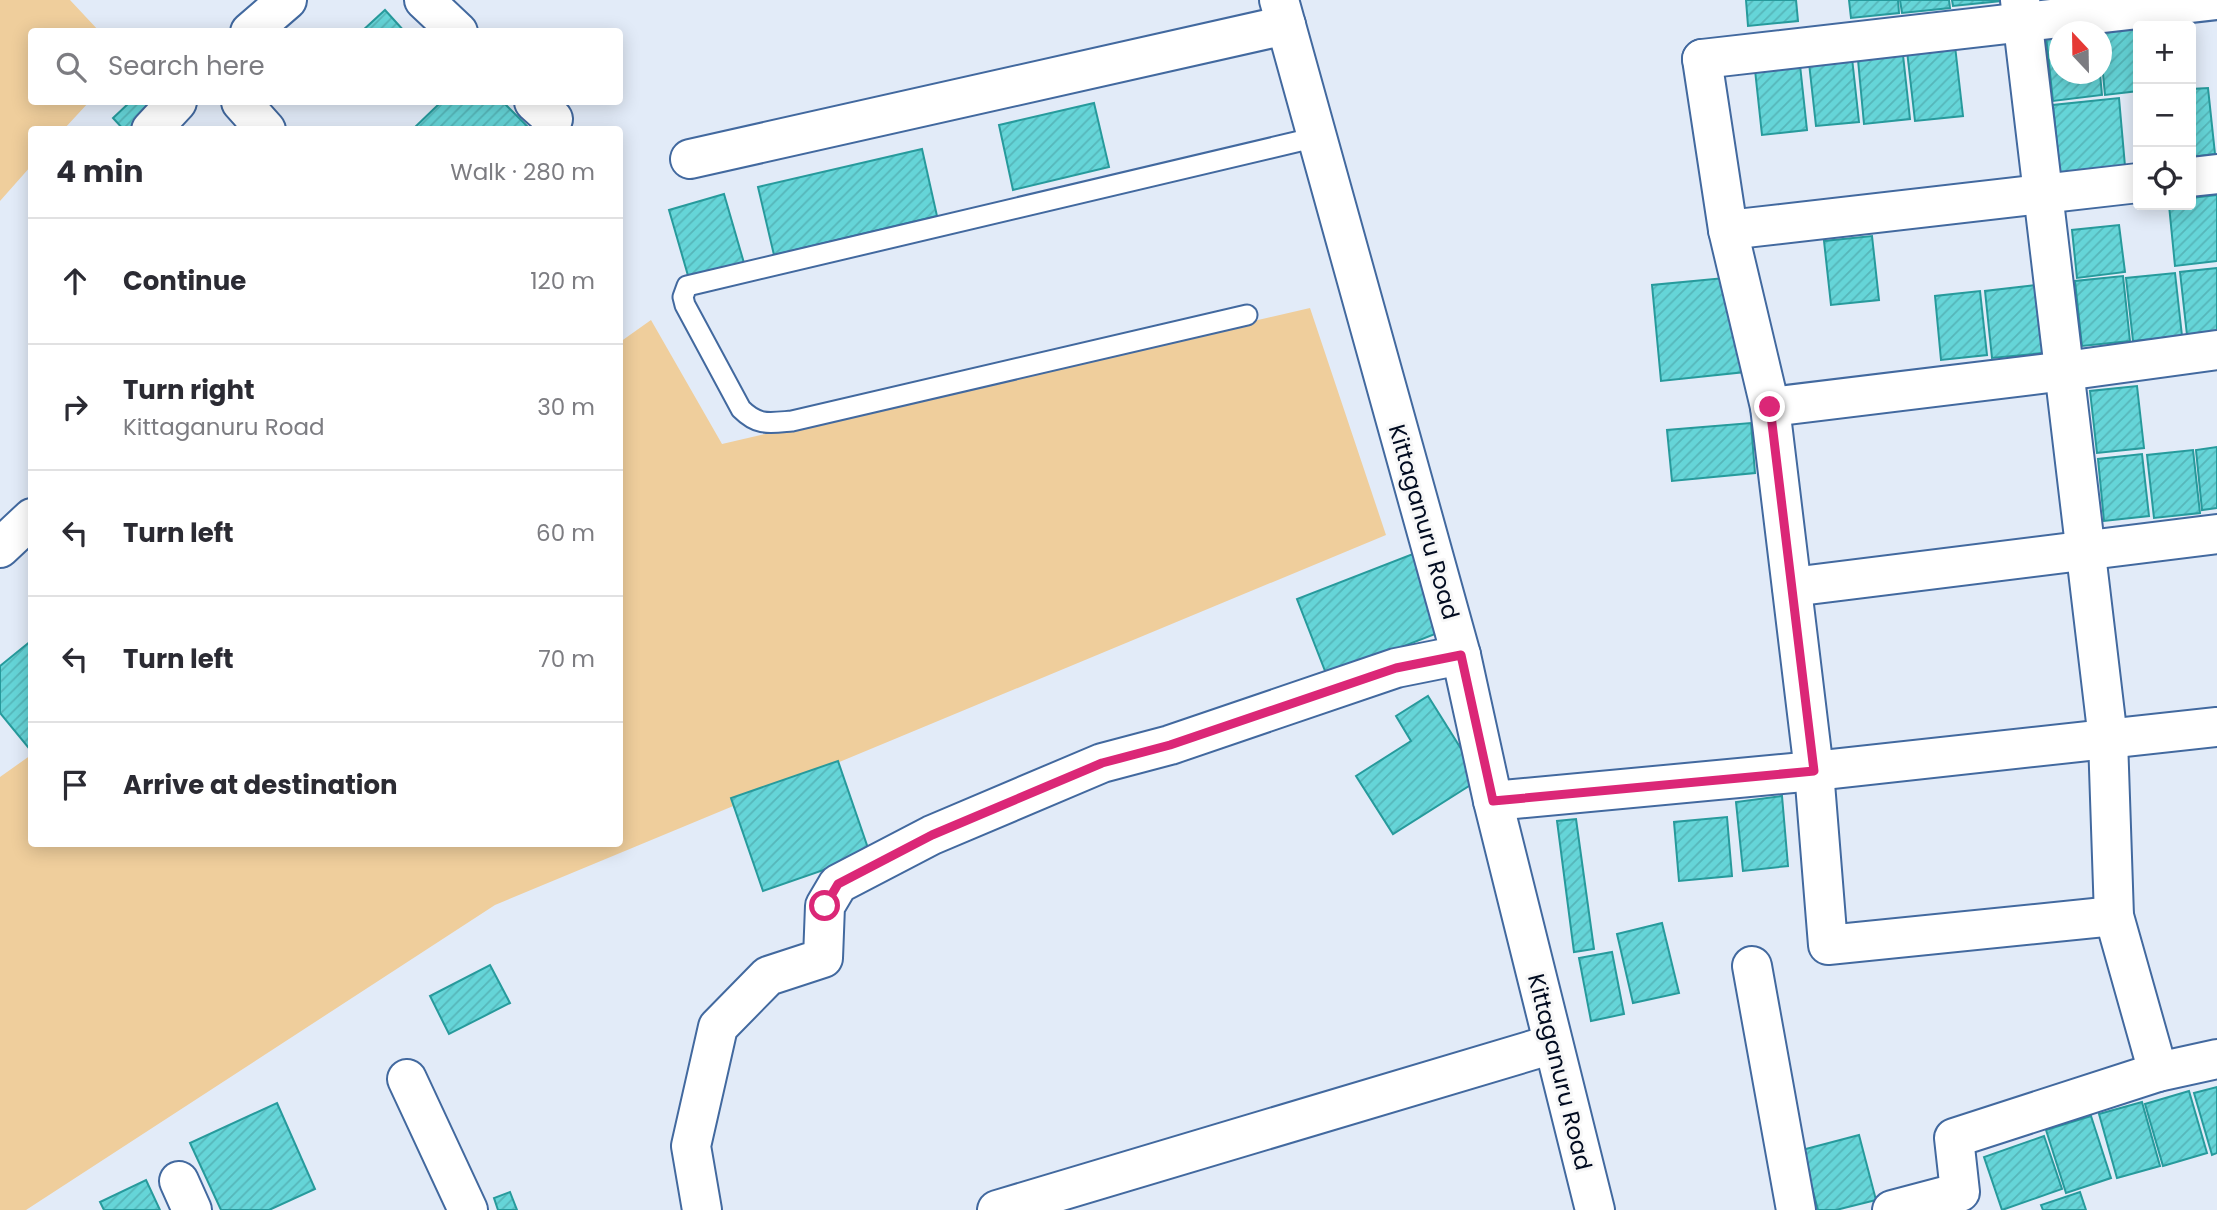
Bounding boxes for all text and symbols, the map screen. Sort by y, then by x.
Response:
north arrow [2049,21,2112,84]
map controls [2133,21,2196,210]
button: + [2133,21,2196,84]
search box [28,28,623,105]
icon: search [52,48,90,86]
text: Search here [108,48,265,84]
button: − [2133,84,2196,147]
button: locate [2133,147,2196,210]
text: 4 min [56,150,144,193]
text: Walk · 280 m [450,156,595,188]
icon: ahead [56,262,94,300]
text: Continue [123,263,246,299]
text: 120 m [530,265,595,297]
text: Turn right [123,372,255,408]
icon: right [56,388,94,426]
text: 30 m [537,391,595,423]
route end [1754,391,1785,422]
text: Kittaganuru Road [123,411,325,443]
street label: Kittaganuru Road [1381,421,1467,623]
icon: left [56,514,94,552]
text: Turn left [123,515,234,551]
text: 60 m [536,517,595,549]
icon: left [56,640,94,678]
text: Turn left [123,641,234,677]
text: 70 m [538,643,595,675]
icon: arrive [56,766,94,804]
text: Arrive at destination [123,767,398,803]
route start [809,890,840,921]
street label: Kittaganuru Road [1520,970,1600,1174]

